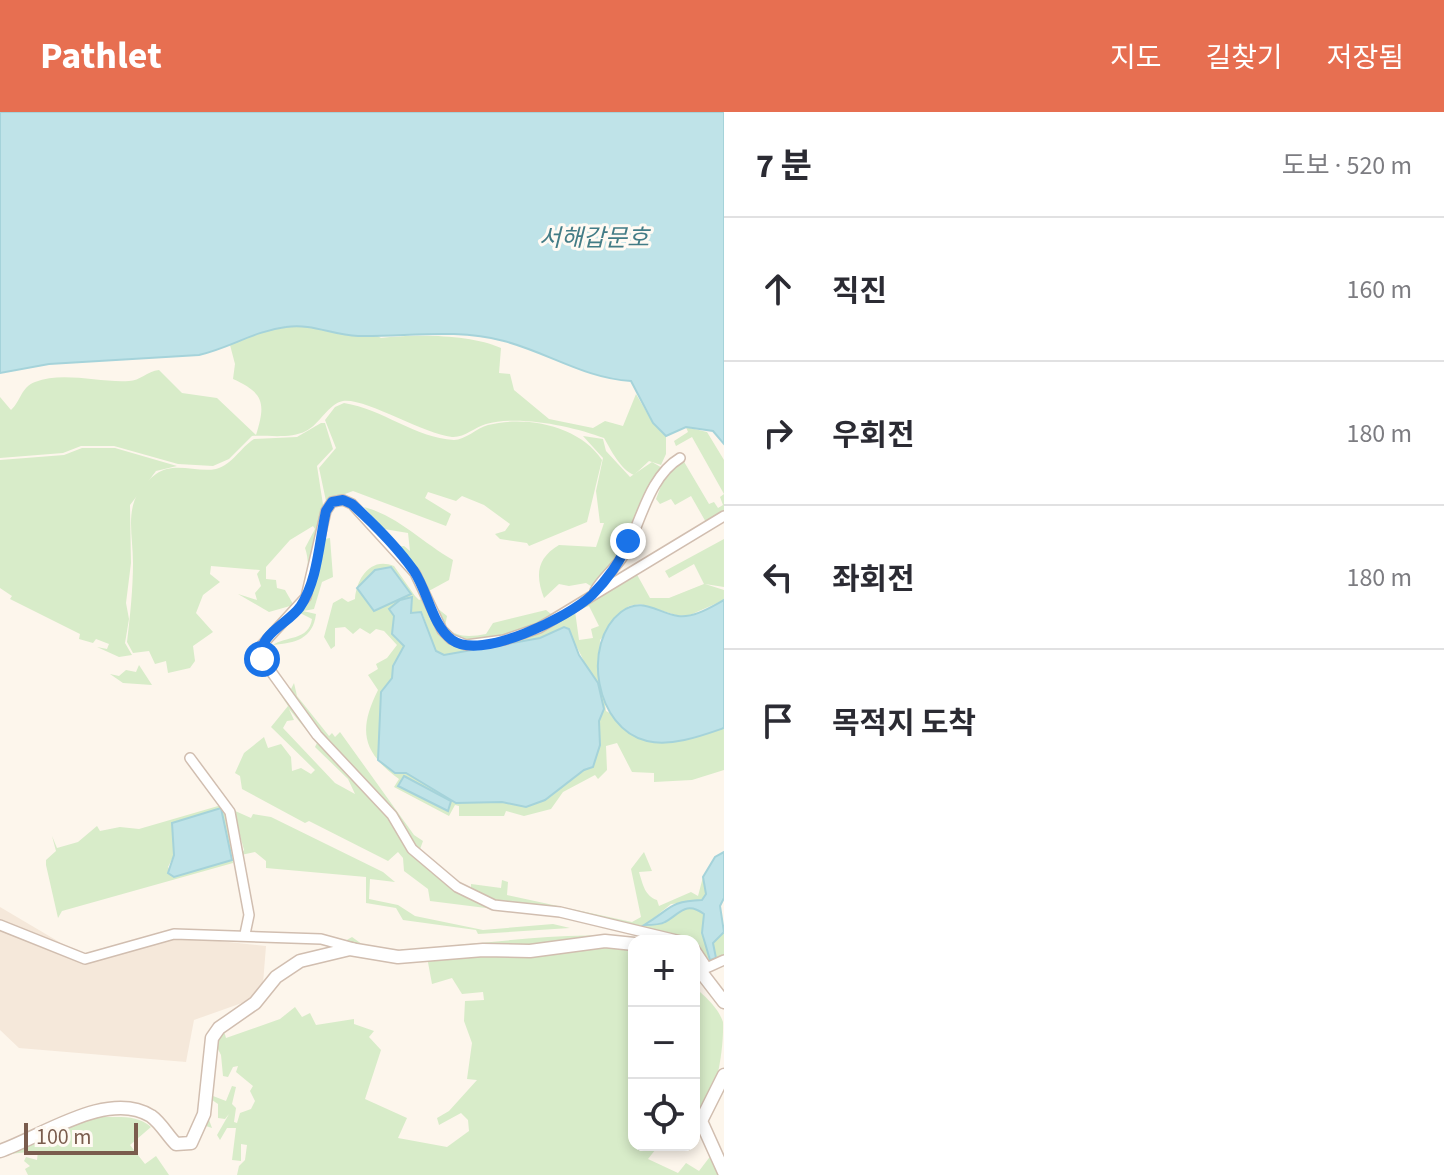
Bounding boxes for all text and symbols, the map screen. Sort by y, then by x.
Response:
text: Pathlet [40,29,162,83]
text: 지도 [1110,38,1161,78]
text: 길찾기 [1205,38,1283,78]
text: 저장됨 [1327,38,1404,78]
text: 7 분 [756,142,812,191]
text: 도보 · 520 m [1282,147,1412,184]
water label: 서해갑문호 [539,221,651,256]
icon: ahead [756,267,800,311]
text: 직진 [832,270,887,313]
text: 160 m [1346,271,1412,308]
icon: right [756,411,800,455]
text: 우회전 [832,414,915,457]
text: 180 m [1346,415,1412,452]
route end [610,523,646,559]
icon: left [756,555,800,599]
text: 좌회전 [832,558,915,601]
text: 180 m [1346,559,1412,596]
route start [244,641,280,677]
icon: arrive [756,699,800,743]
text: 목적지 도착 [832,702,976,745]
map controls [628,935,700,1151]
button: + [628,935,700,1007]
button: − [628,1007,700,1079]
button: locate [628,1079,700,1151]
scale bar [24,1119,138,1155]
text: 100 m [36,1121,91,1153]

